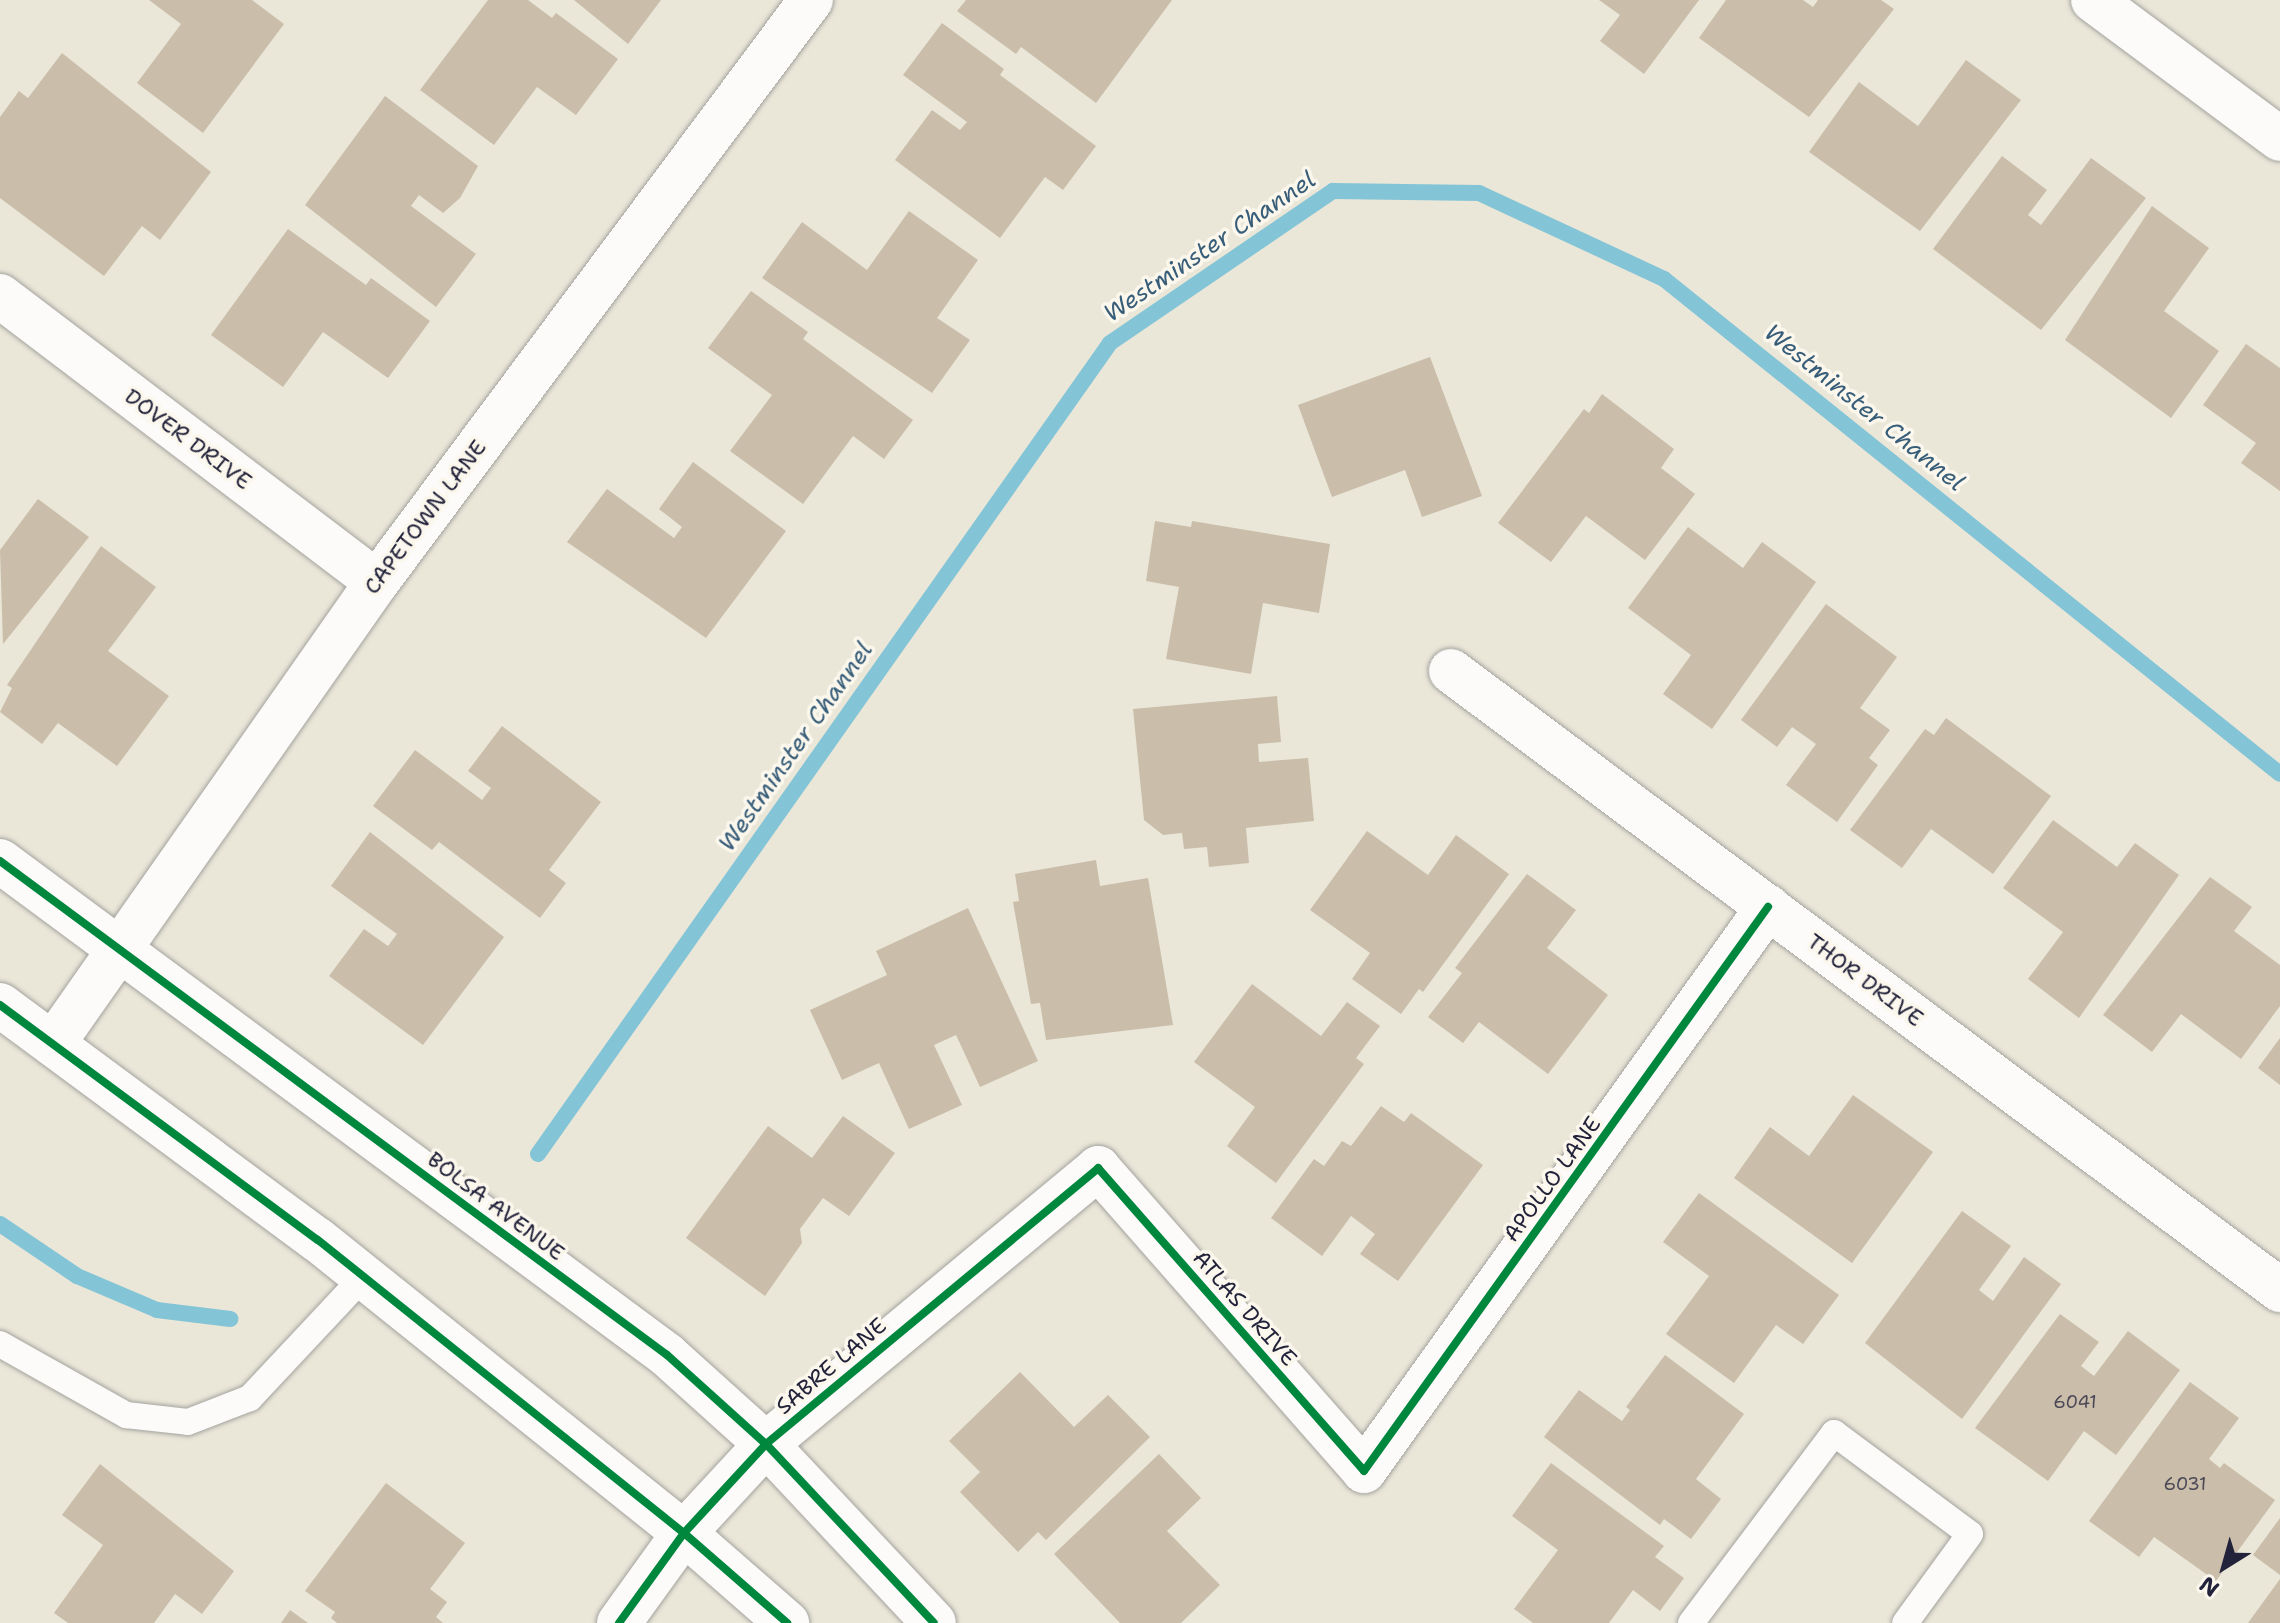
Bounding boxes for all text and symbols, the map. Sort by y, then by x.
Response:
water label: Westminster Channel [1099,165,1321,329]
water label: Westminster Channel [1758,318,1970,498]
street label: DOVER DRIVE [120,383,256,495]
street label: CAPETOWN LANE [358,435,492,599]
water label: Westminster Channel [713,637,879,857]
street label: THOR DRIVE [1802,928,1928,1032]
street label: APOLLO LANE [1498,1111,1606,1247]
street label: BOLSA AVENUE [422,1146,570,1266]
street label: ATLAS DRIVE [1188,1245,1302,1371]
street label: SABRE LANE [771,1312,891,1420]
house number: 6041 [2053,1391,2097,1413]
house number: 6031 [2164,1473,2206,1495]
north arrow [2184,1527,2264,1607]
text: N [2194,1570,2225,1603]

